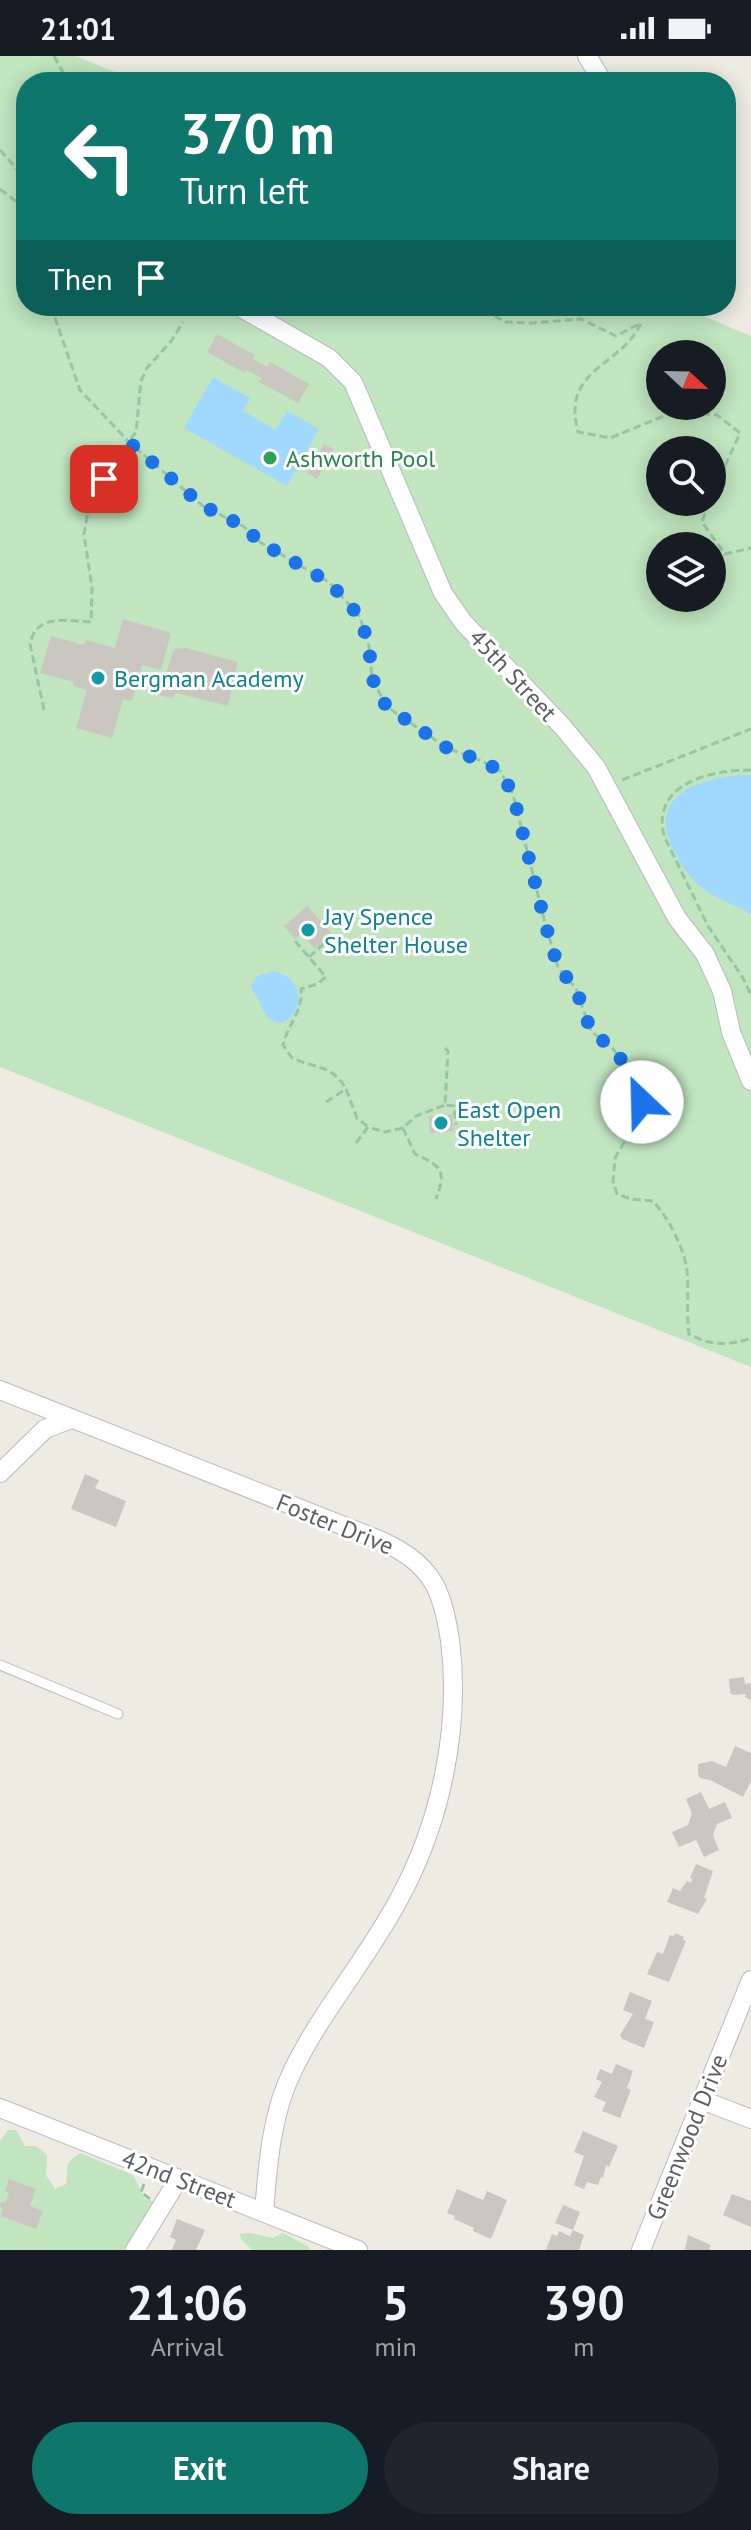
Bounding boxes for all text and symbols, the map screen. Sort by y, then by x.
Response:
text: 21:01 [40,9,116,48]
text: 370 m [180,97,335,169]
icon: left [48,104,152,208]
text: Turn left [180,167,309,214]
icon: arrive [129,256,173,300]
text: Then [48,259,113,298]
north arrow [646,340,726,420]
map controls [646,340,726,612]
button: search [646,436,726,516]
place label: Ashworth Pool [286,443,435,474]
pin [70,445,138,513]
marker: Ashworth Pool [261,449,279,467]
icon: arrive [82,457,126,501]
button: layers [646,532,726,612]
street label: 45th Street [462,622,564,728]
place label: Bergman Academy [114,663,304,694]
marker: Bergman Academy [89,669,107,687]
place label: Jay Spence Shelter House [323,901,468,960]
marker: Jay Spence Shelter House [299,921,317,939]
position arrow [600,1060,684,1144]
place label: East Open Shelter [457,1094,561,1153]
marker: East Open Shelter [432,1114,450,1132]
street label: Foster Drive [272,1486,398,1562]
street label: Greenwood Drive [640,2049,734,2225]
street label: 42nd Street [117,2143,241,2215]
text: 21:06 [126,2271,248,2333]
text: 5 [382,2271,409,2333]
text: 390 [543,2271,625,2333]
text: Arrival [151,2330,224,2363]
text: min [374,2330,417,2363]
text: m [573,2330,594,2363]
button: Exit [32,2422,368,2514]
button: Share [384,2422,719,2514]

